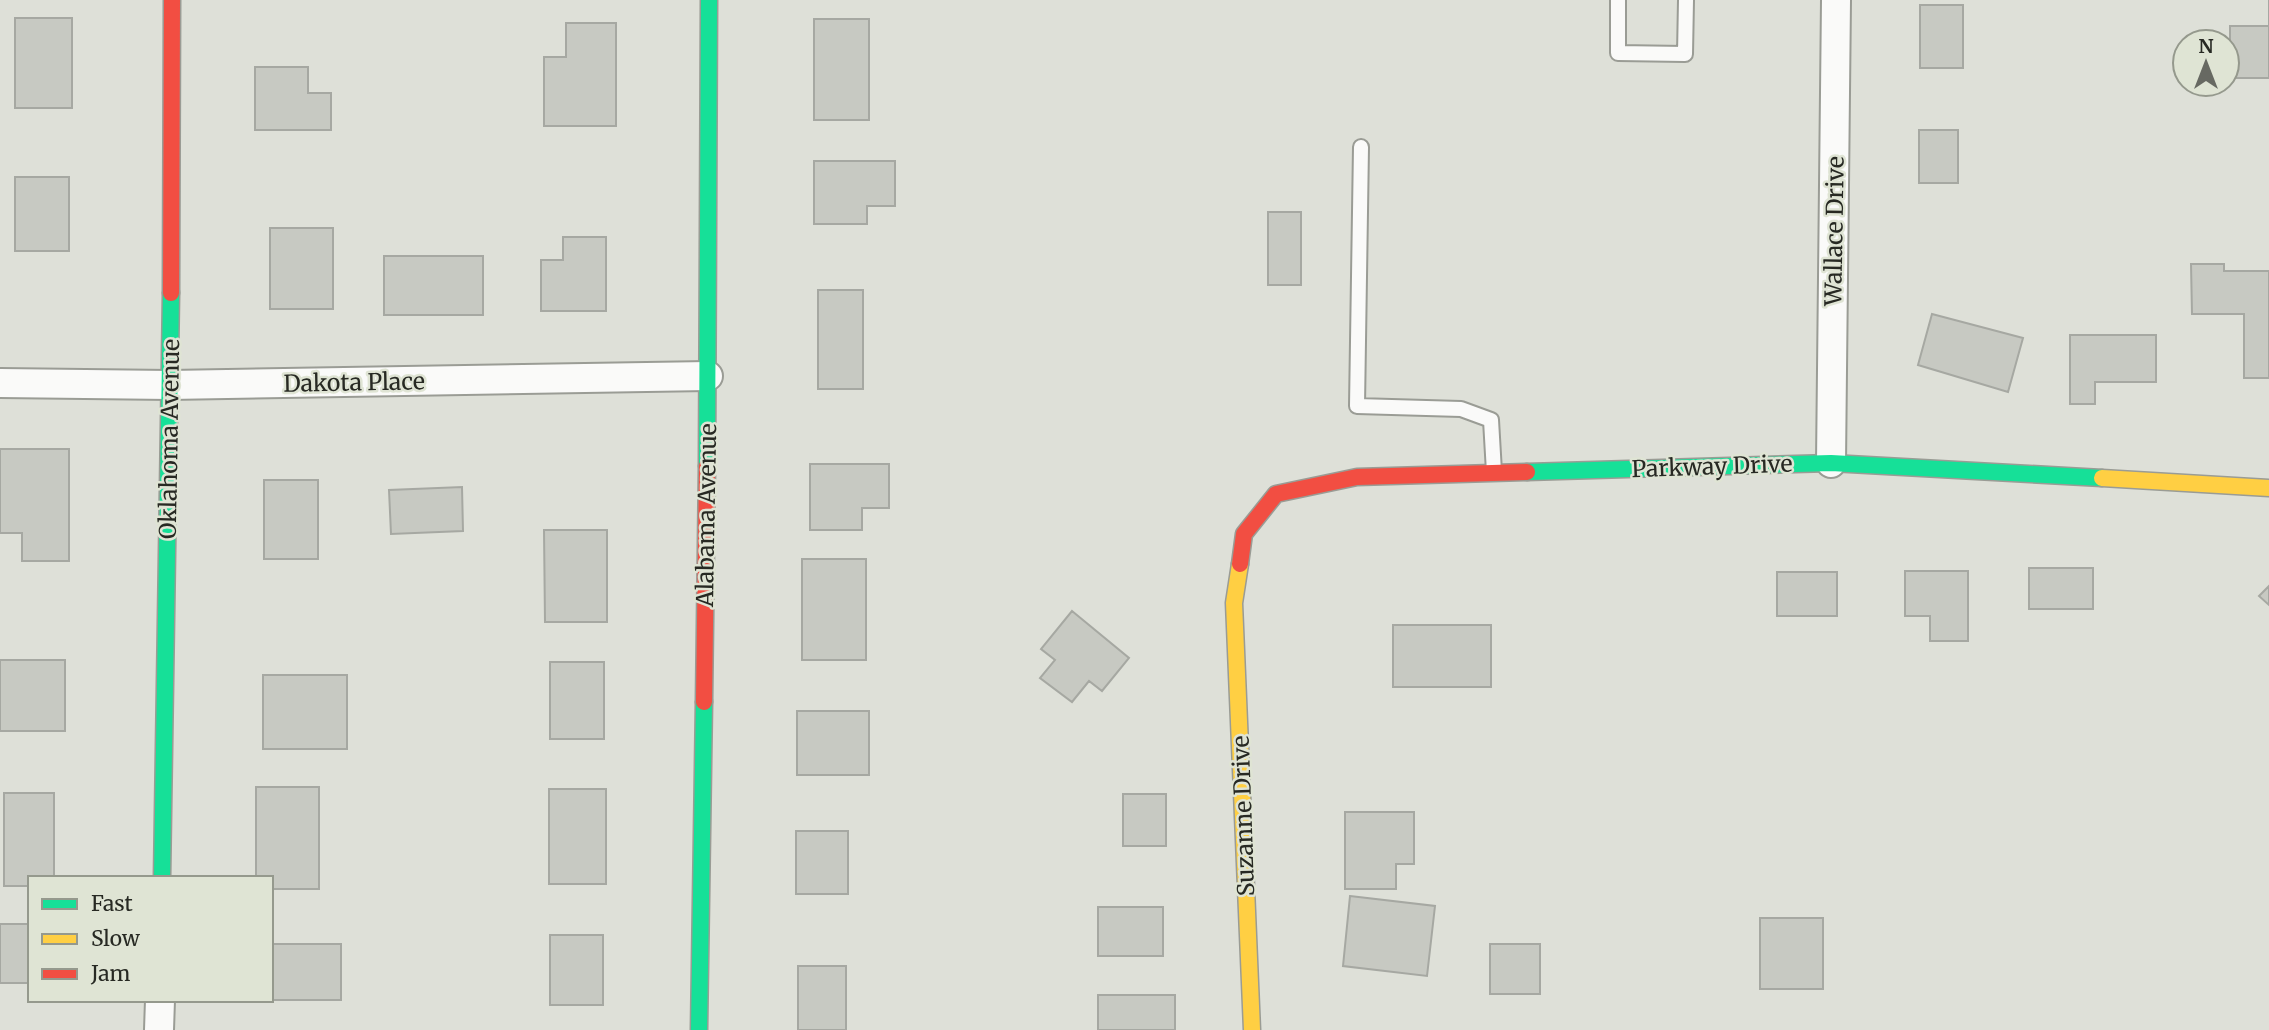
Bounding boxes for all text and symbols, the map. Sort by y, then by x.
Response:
north arrow [2171,28,2241,98]
text: N [2198,34,2214,58]
street label: Wallace Drive [1818,156,1850,307]
street label: Oklahoma Avenue [153,339,185,539]
street label: Dakota Place [283,366,425,398]
street label: Alabama Avenue [690,423,722,608]
street label: Parkway Drive [1631,449,1793,483]
street label: Suzanne Drive [1226,735,1260,897]
legend [28,876,273,1002]
text: Fast [91,890,133,917]
text: Slow [91,925,140,952]
text: Jam [90,960,130,987]

